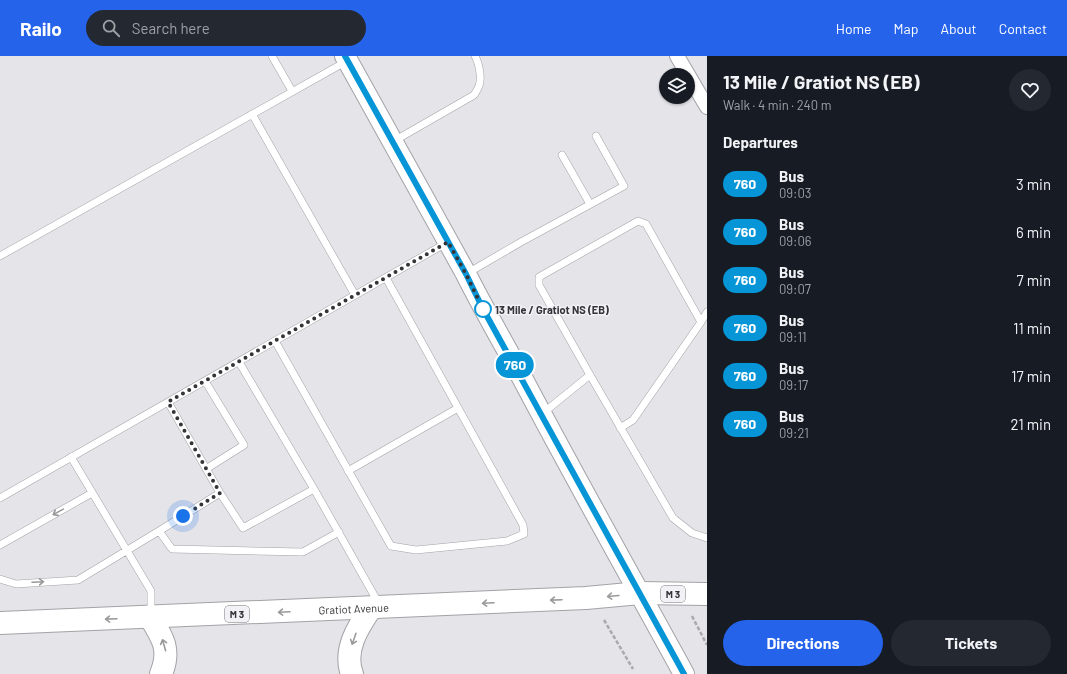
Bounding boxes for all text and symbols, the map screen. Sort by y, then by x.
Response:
search box [86,10,366,46]
text: Railo [20,17,62,40]
icon: search [100,17,122,39]
text: Search here [132,19,210,37]
text: Home [836,20,872,37]
text: Map [894,20,918,37]
text: About [940,20,977,37]
text: Contact [999,20,1047,37]
map controls [659,68,695,104]
button: layers [659,68,695,104]
button: heart [1009,69,1051,111]
text: 13 Mile / Gratiot NS (EB) [723,70,920,93]
text: Walk · 4 min · 240 m [723,97,831,113]
text: Departures [723,133,798,151]
text: Bus [779,167,804,185]
text: 760 [734,175,756,192]
text: 3 min [1016,175,1051,193]
text: 09:03 [779,185,812,201]
text: Bus [779,215,804,233]
text: 760 [734,223,756,240]
text: 6 min [1016,223,1051,241]
text: 09:06 [779,233,812,249]
text: Bus [779,263,804,281]
text: 760 [734,271,756,288]
text: 7 min [1017,271,1051,289]
text: 09:07 [779,281,811,297]
marker: 13 Mile / Gratiot NS (EB) [474,300,492,318]
place label: 13 Mile / Gratiot NS (EB) [495,303,609,316]
text: Bus [779,311,804,329]
text: 760 [734,319,756,336]
text: 11 min [1013,319,1051,337]
text: 09:11 [779,329,807,345]
line badge: 760 [492,352,538,378]
text: 760 [504,356,526,373]
text: Bus [779,359,804,377]
text: 760 [734,367,756,384]
text: 17 min [1011,367,1051,385]
text: 09:17 [779,377,808,393]
text: Bus [779,407,804,425]
text: 760 [734,415,756,432]
text: 21 min [1011,415,1051,433]
text: 09:21 [779,425,809,441]
your location [173,506,193,526]
one-way arrow [53,509,65,516]
one-way arrow [31,579,44,586]
road number: M 3 [661,586,685,602]
one-way arrow [607,592,620,600]
one-way arrow [550,596,563,603]
one-way arrow [482,599,495,606]
street label: Gratiot Avenue [318,600,389,616]
road number: M 3 [225,606,249,622]
one-way arrow [278,608,291,615]
one-way arrow [105,615,118,623]
button: Directions [723,620,883,666]
button: Tickets [891,620,1051,666]
one-way arrow [349,633,357,645]
one-way arrow [160,638,167,651]

